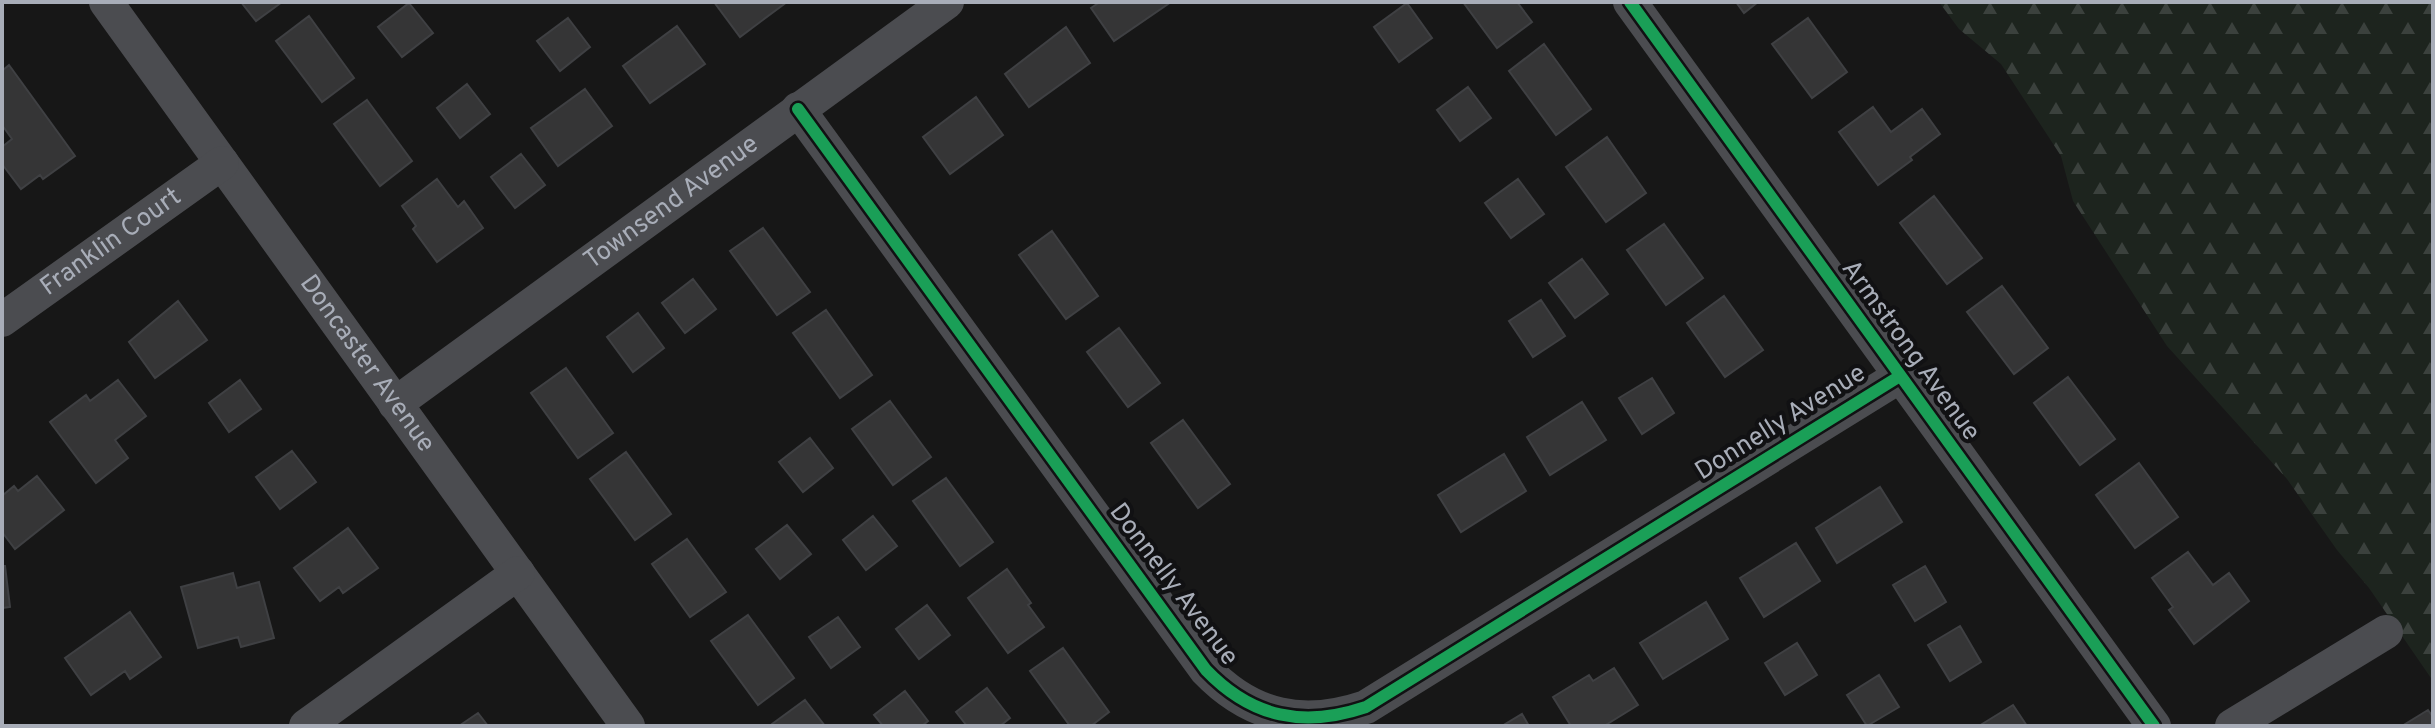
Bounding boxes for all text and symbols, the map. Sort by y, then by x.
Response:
street label: Townsend Avenue [578,128,765,277]
street label: Franklin Court [34,181,188,304]
street label: Armstrong Avenue [1833,254,1987,448]
street label: Doncaster Avenue [292,268,442,459]
street label: Donnelly Avenue [1689,357,1873,489]
street label: Donnelly Avenue [1101,497,1245,673]

